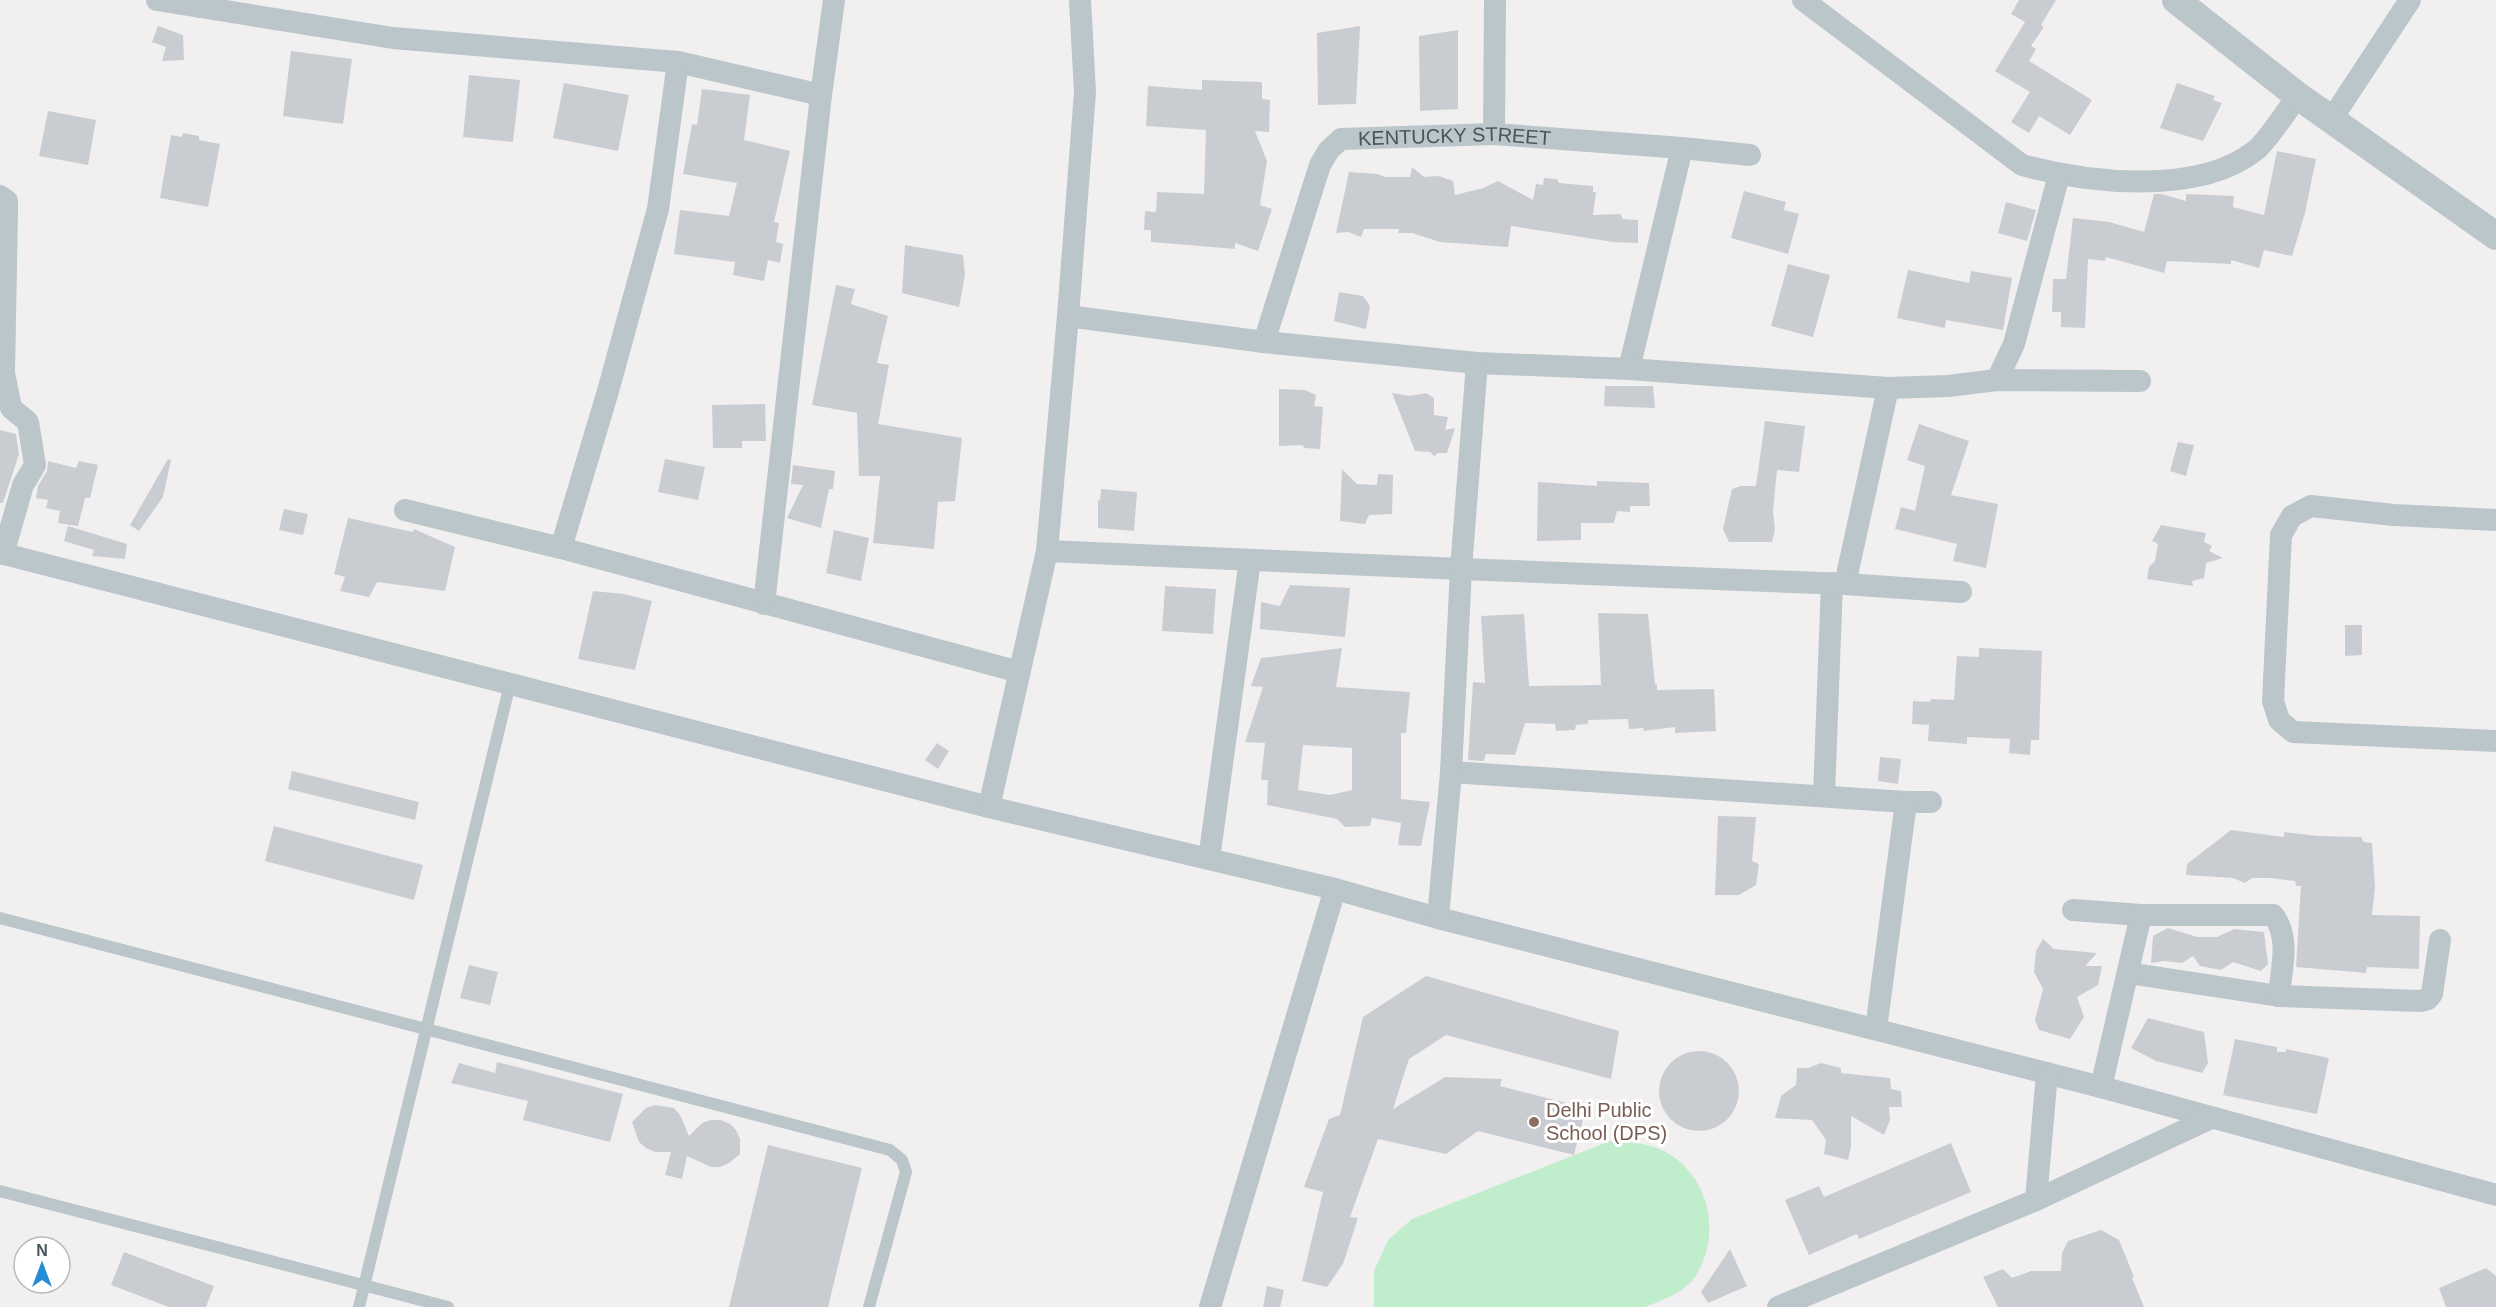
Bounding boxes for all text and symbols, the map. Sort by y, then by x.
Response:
street label: KENTUCKY STREET [1358,123,1552,149]
place label: Delhi Public School (DPS) [1546,1099,1667,1144]
marker: Delhi Public School (DPS) [1527,1115,1541,1129]
north arrow [12,1235,72,1295]
text: N [36,1242,48,1259]

